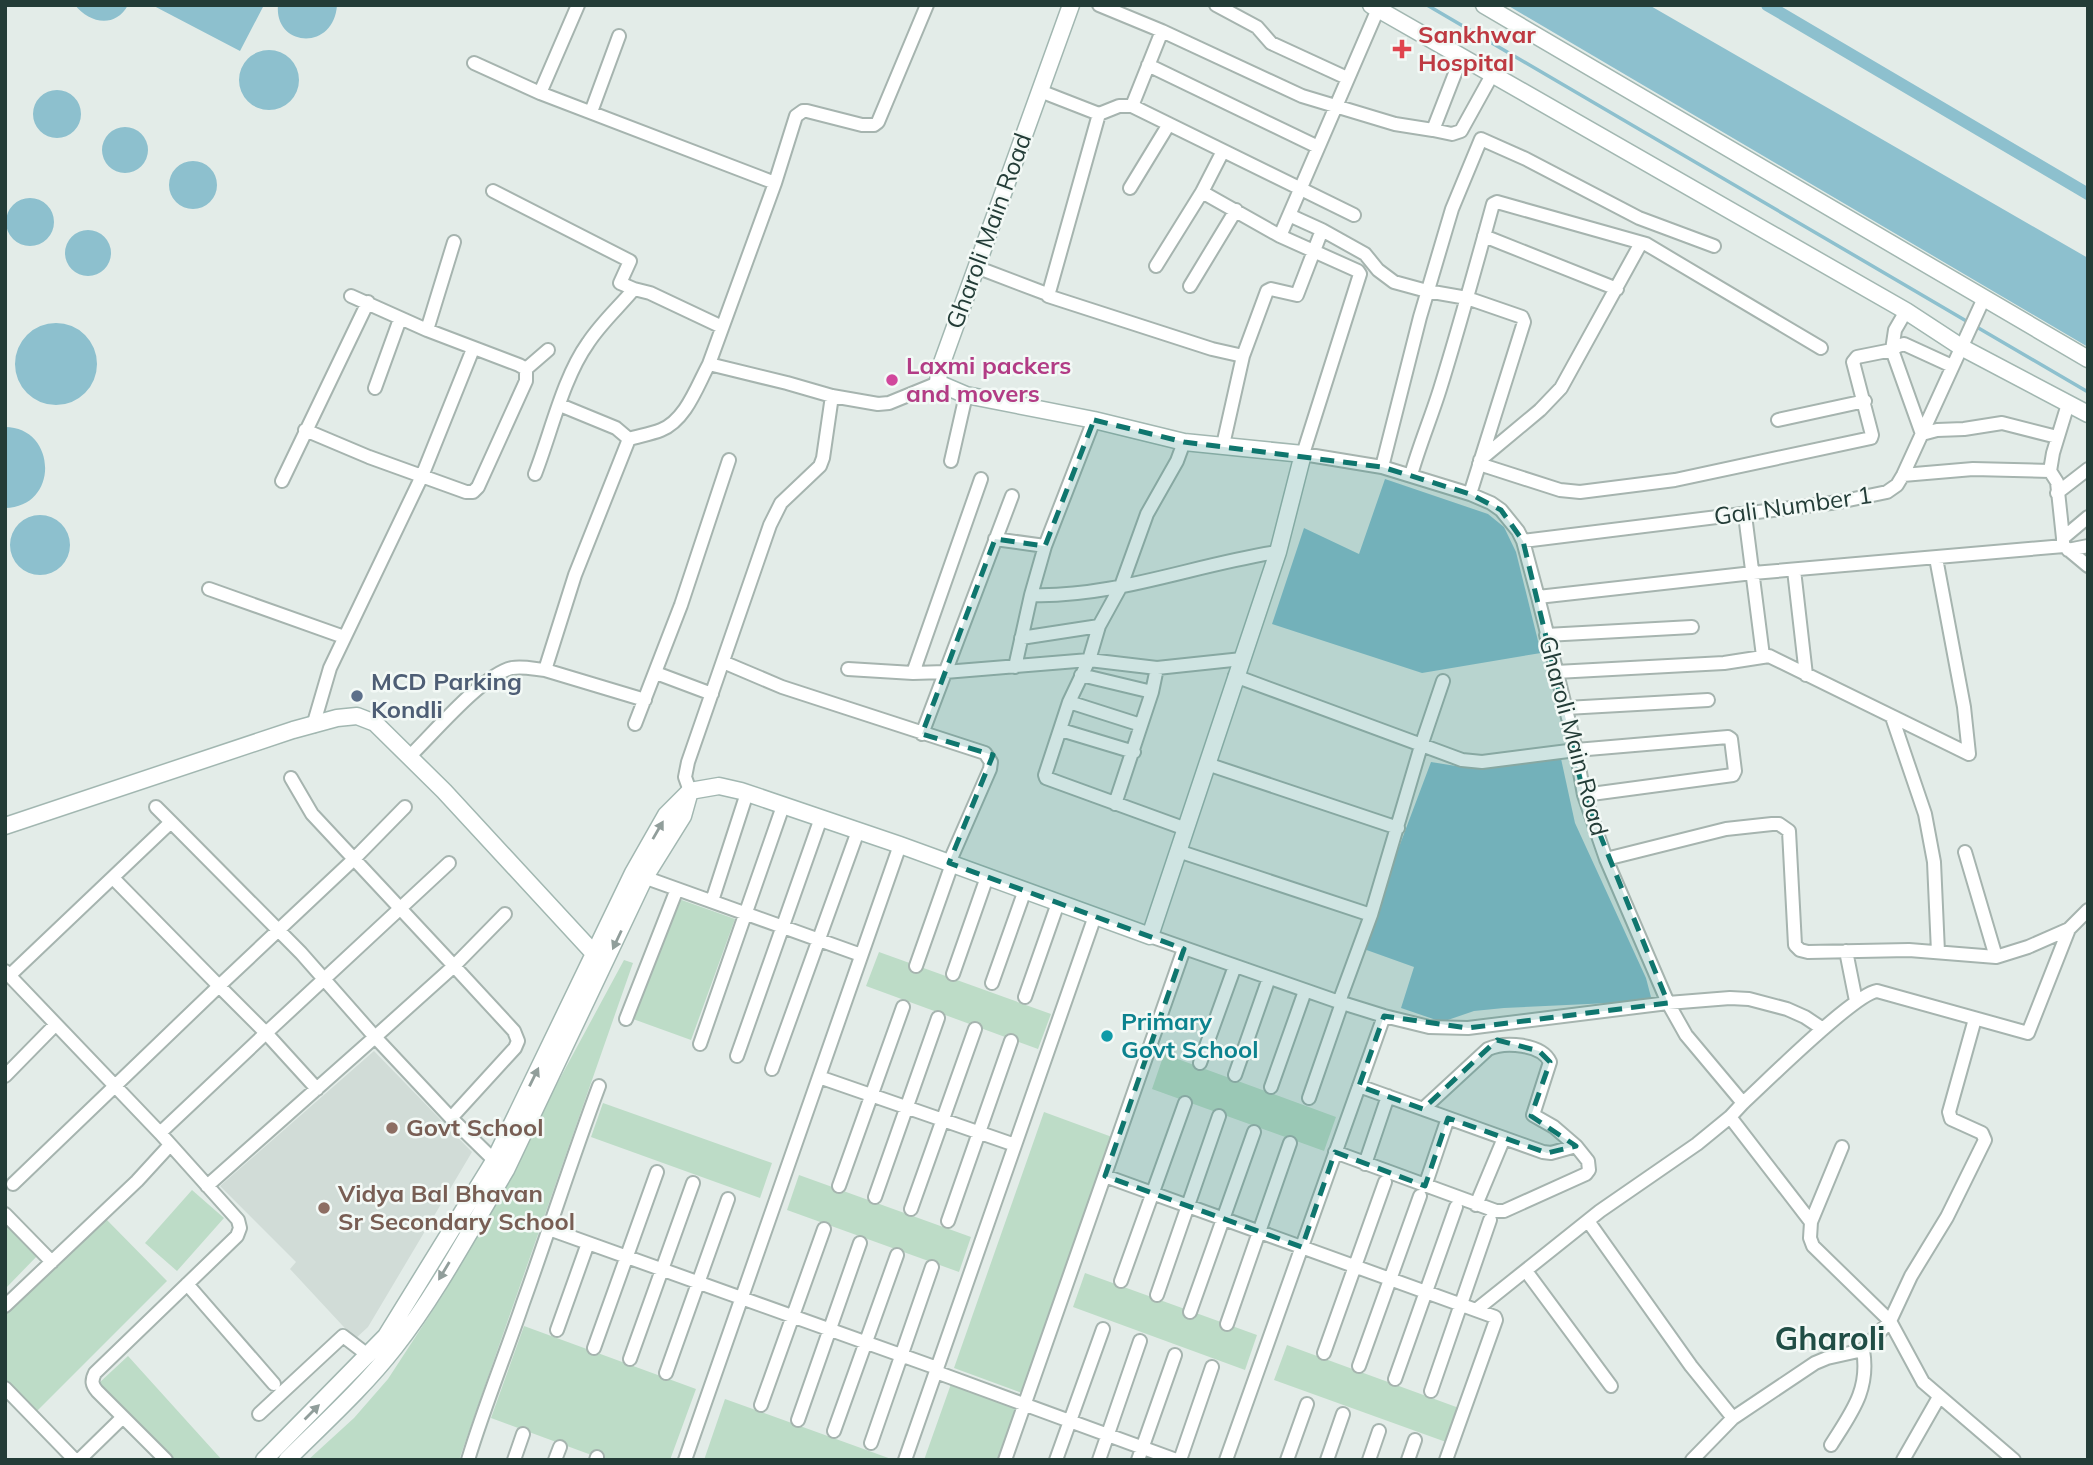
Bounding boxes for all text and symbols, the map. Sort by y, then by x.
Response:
place label: Sankhwar Hospital [1418,19,1536,77]
marker: Sankhwar Hospital [1392,39,1412,59]
street label: Gharoli Main Road [939,129,1037,332]
place label: Laxmi packers and movers [906,350,1071,408]
marker: Laxmi packers and movers [884,372,900,388]
street label: Gali Number 1 [1712,479,1874,531]
street label: Gharoli Main Road [1533,632,1615,839]
place label: MCD Parking Kondli [371,666,522,724]
marker: MCD Parking Kondli [349,688,365,704]
one-way arrow [652,820,664,840]
one-way arrow [611,929,622,950]
place label: Primary Govt School [1121,1006,1259,1064]
marker: Primary Govt School [1099,1028,1115,1044]
one-way arrow [528,1067,539,1087]
place label: Govt School [406,1112,544,1142]
marker: Govt School [384,1120,400,1136]
place label: Vidya Bal Bhavan Sr Secondary School [337,1178,575,1236]
marker: Vidya Bal Bhavan Sr Secondary School [316,1200,332,1216]
one-way arrow [438,1262,451,1281]
district label: Gharoli [1775,1318,1885,1358]
one-way arrow [304,1403,321,1420]

